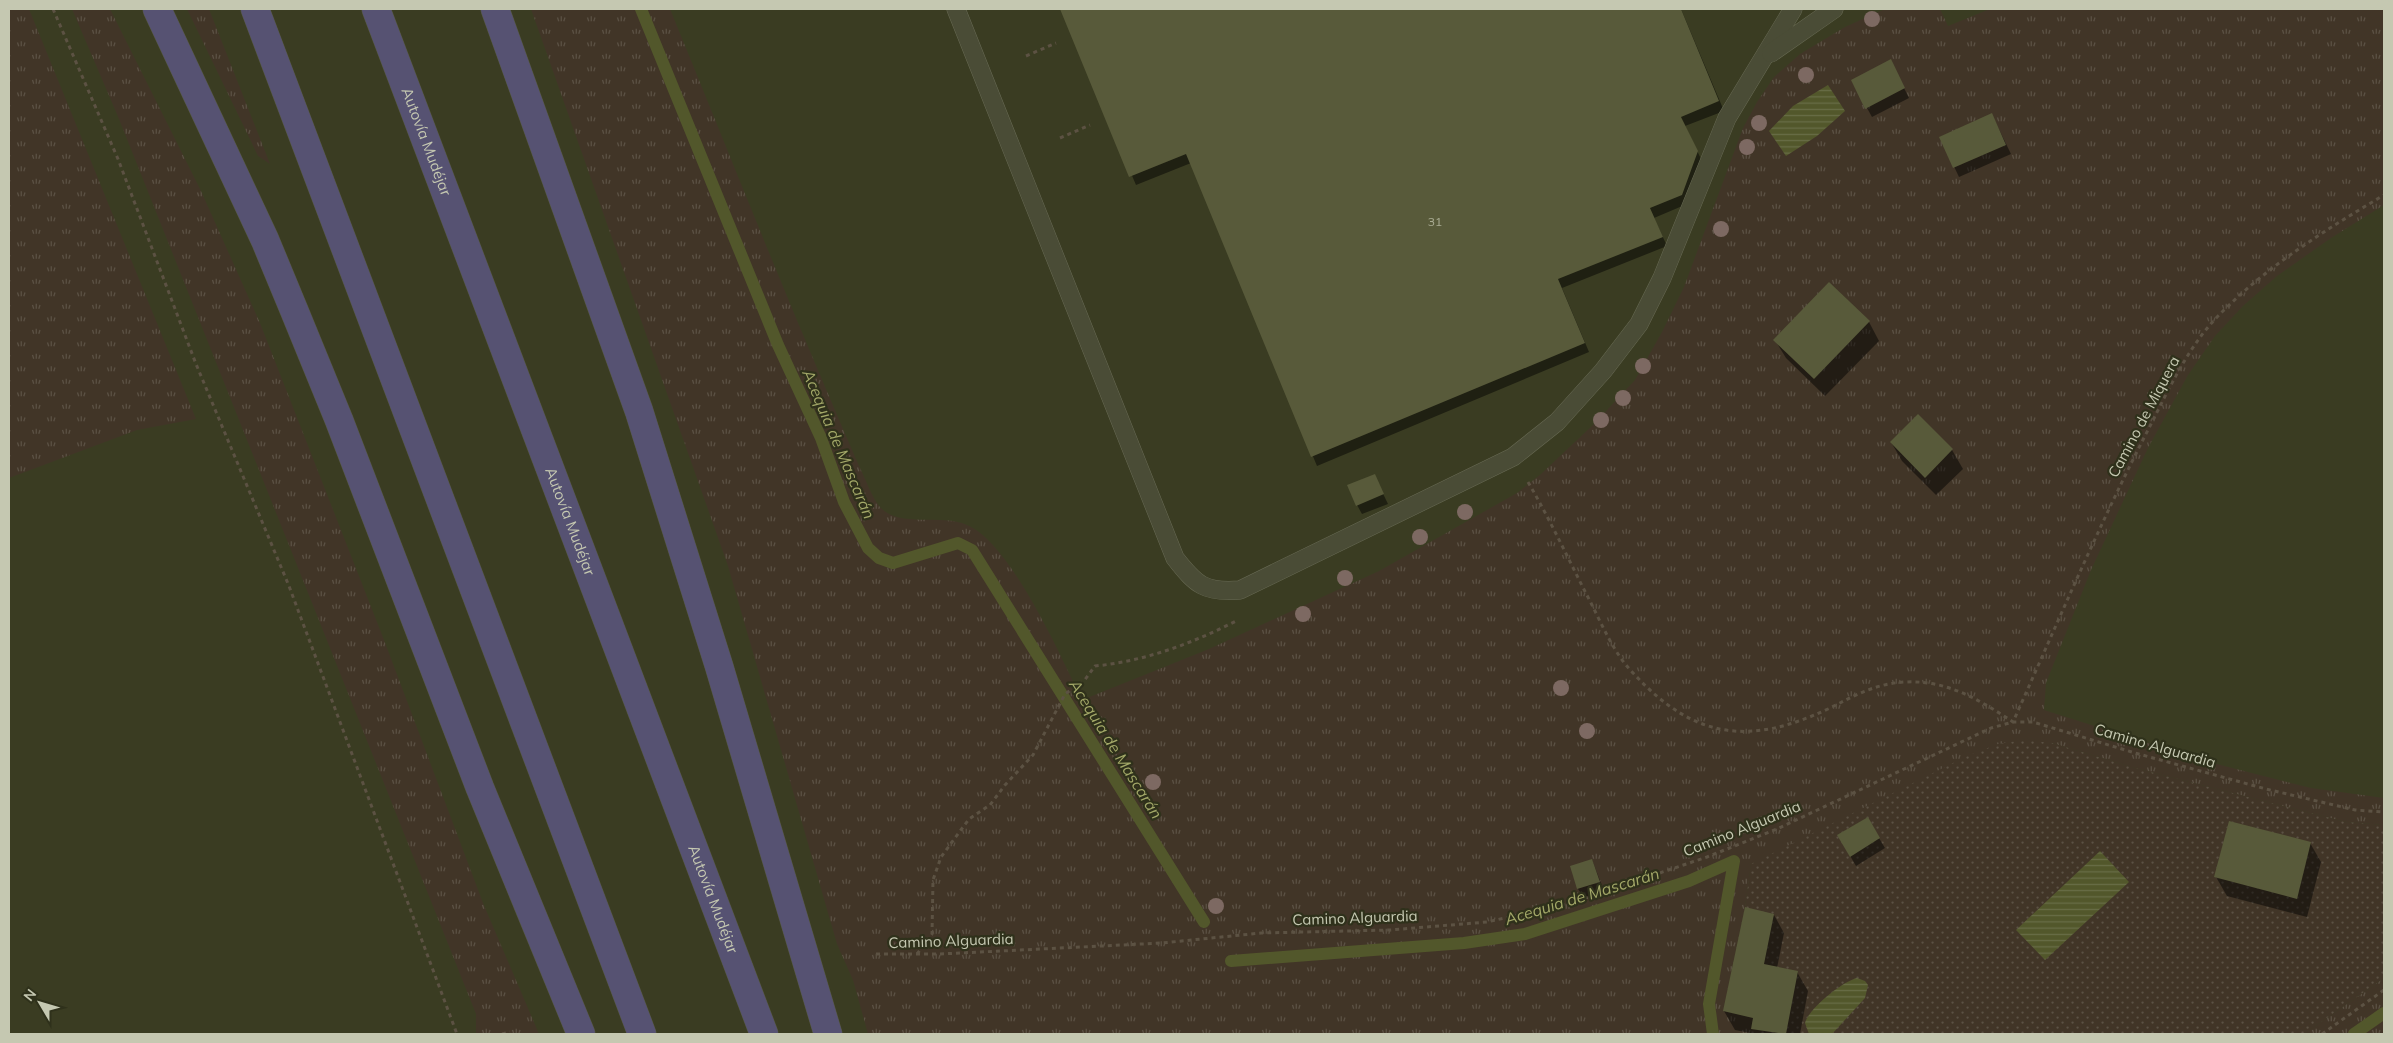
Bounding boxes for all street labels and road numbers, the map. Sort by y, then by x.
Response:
street label: Autovía Mudéjar [398,85,456,199]
street label: Camino de Miquera [2104,353,2184,481]
street label: Autovía Mudéjar [541,464,600,579]
street label: Camino Alguardia [2092,719,2218,772]
street label: Camino Alguardia [1680,796,1803,861]
street label: Autovía Mudéjar [684,842,743,957]
street label: Camino Alguardia [1292,906,1418,929]
street label: Camino Alguardia [888,929,1014,952]

